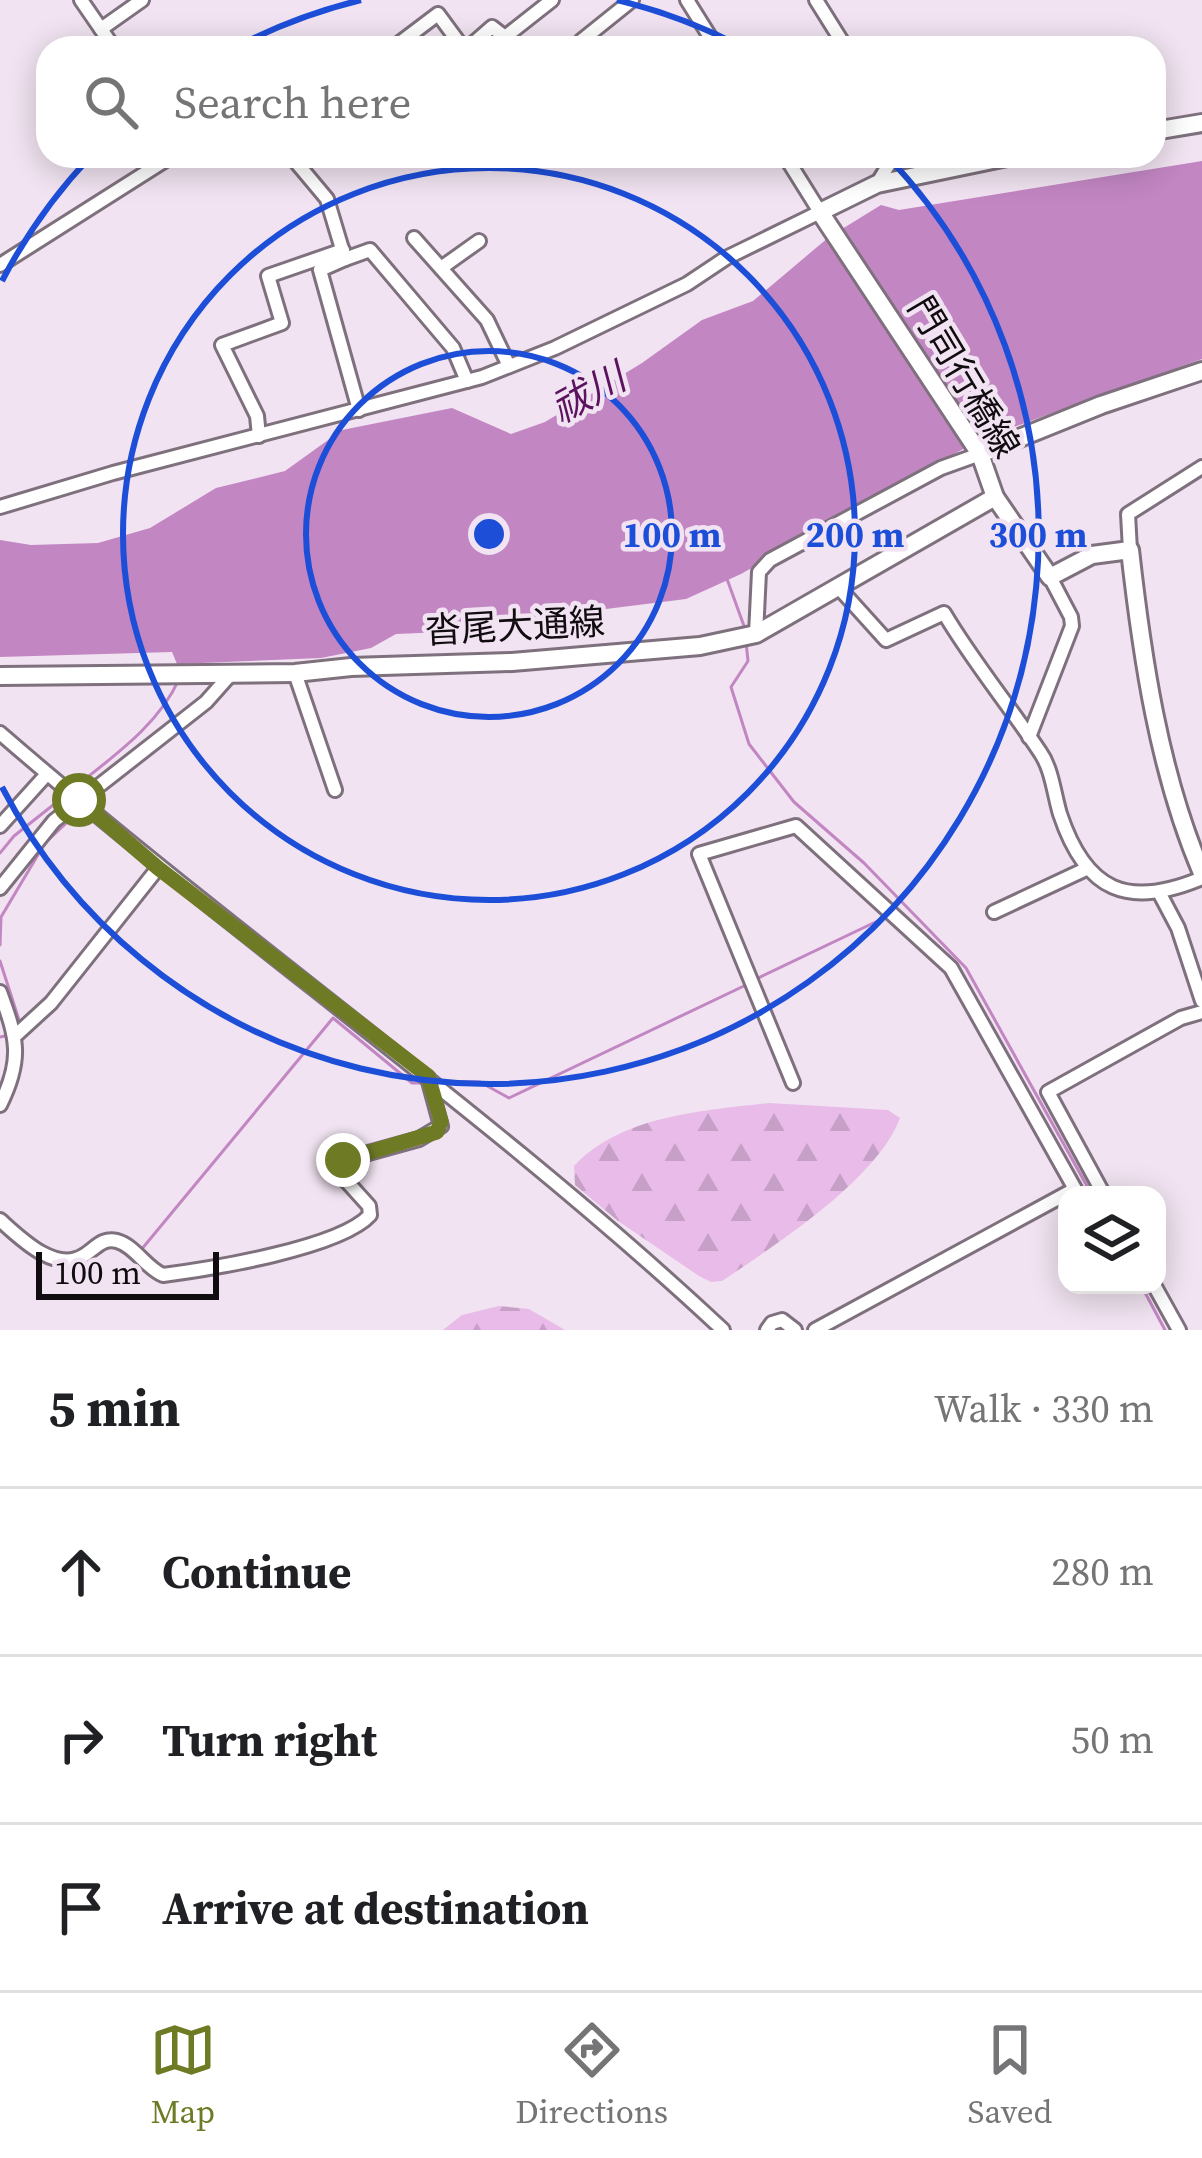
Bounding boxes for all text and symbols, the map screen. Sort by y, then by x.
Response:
search box [36,36,1166,168]
icon: search [78,69,144,135]
text: Search here [174,71,411,133]
street label: 門司行橋線 [897,287,1031,467]
water label: 祓川 [541,349,638,435]
text: 100 m [623,510,721,559]
text: 200 m [806,510,904,559]
text: 300 m [989,510,1087,559]
centre of rings [468,513,510,555]
street label: 沓尾大通線 [424,597,606,655]
route start [52,773,106,827]
route end [316,1133,370,1187]
map controls [1058,1186,1166,1294]
button: layers [1058,1186,1166,1294]
scale bar [36,1246,219,1299]
text: 100 m [54,1250,141,1295]
text: 5 min [48,1373,180,1443]
text: Walk · 330 m [934,1382,1154,1435]
icon: ahead [48,1539,114,1605]
text: Continue [162,1541,351,1603]
text: 280 m [1051,1545,1154,1598]
icon: right [48,1707,114,1773]
text: Turn right [162,1709,377,1771]
text: 50 m [1071,1713,1154,1766]
icon: arrive [48,1875,114,1941]
text: Arrive at destination [162,1877,589,1939]
tab: Map [150,2017,216,2134]
tab: Directions [515,2017,668,2134]
tab: Saved [968,2017,1052,2134]

